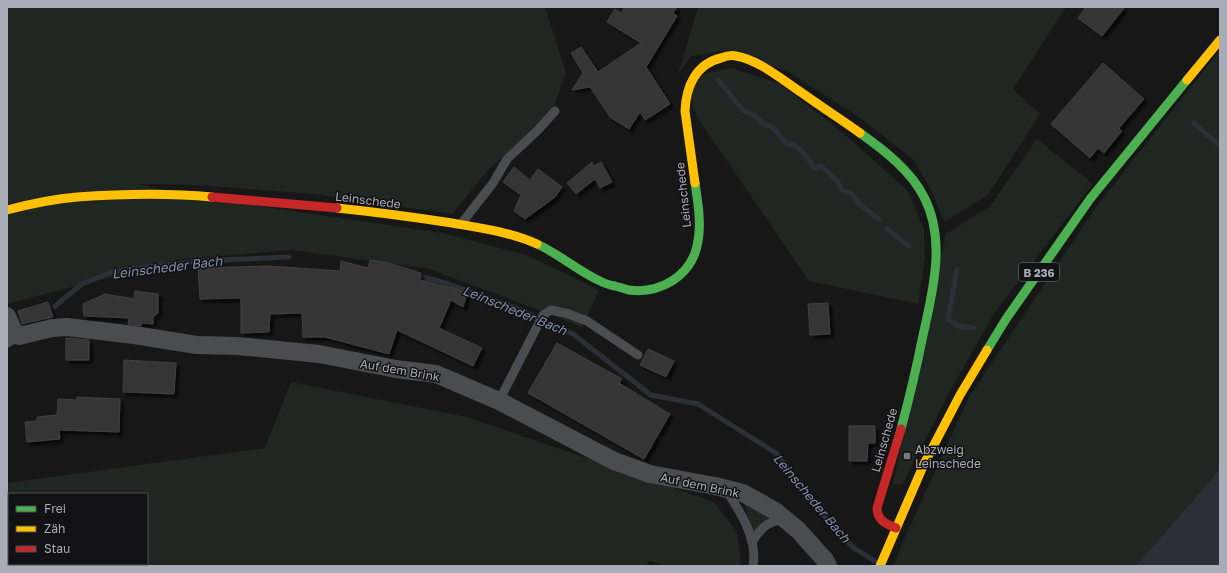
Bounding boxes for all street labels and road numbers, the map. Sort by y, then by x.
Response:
street label: Leinschede [672,161,694,229]
street label: Leinschede [334,189,402,211]
road number: B 236 [1019,263,1059,281]
street label: Auf dem Brink [359,356,441,384]
street label: Leinschede [868,406,900,474]
street label: Auf dem Brink [659,469,741,501]

